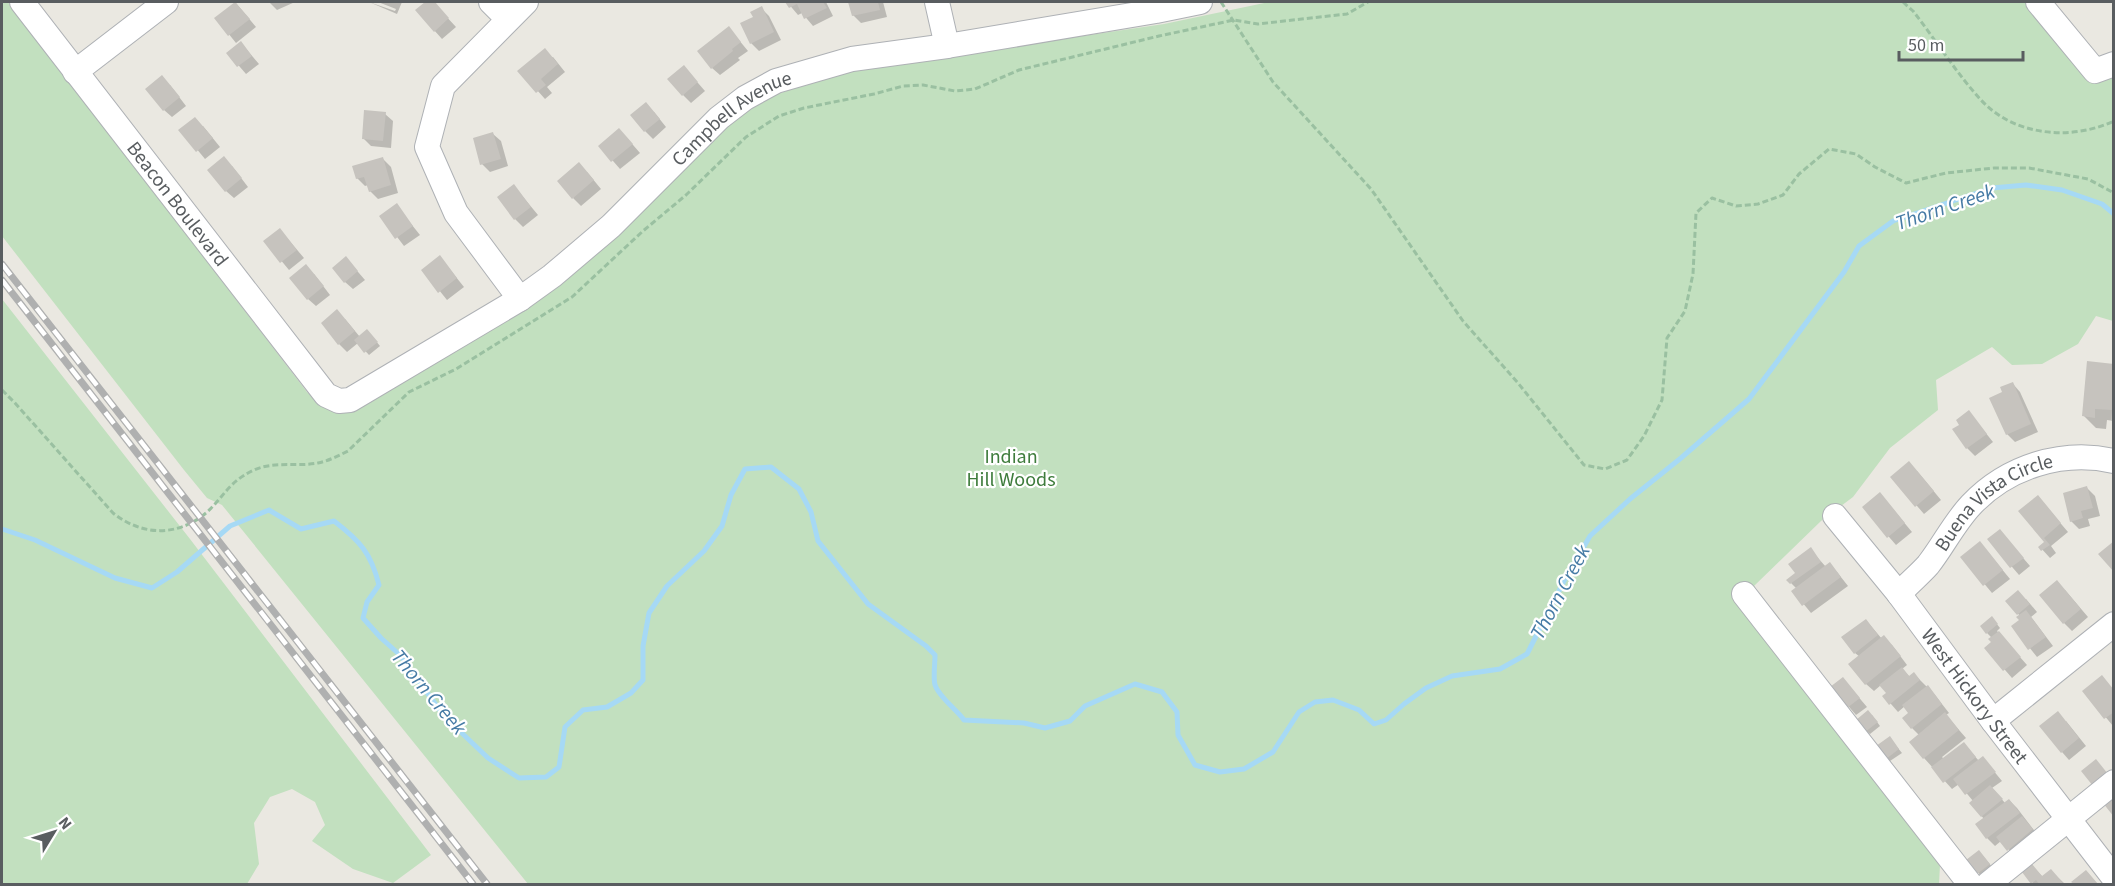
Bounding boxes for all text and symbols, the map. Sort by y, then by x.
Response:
scale bar [1899,24,2024,62]
text: 50 m [1908,33,1944,58]
street label: Campbell Avenue [666,64,795,173]
street label: Beacon Boulevard [120,136,235,273]
water label: Thorn Creek [1891,176,2000,238]
park label: Indian Hill Woods [966,443,1056,494]
street label: Buena Vista Circle [1929,447,2056,557]
water label: Thorn Creek [1522,538,1598,645]
street label: West Hickory Street [1914,623,2034,770]
water label: Thorn Creek [384,643,474,742]
north arrow [24,802,84,862]
text: N [53,812,77,834]

